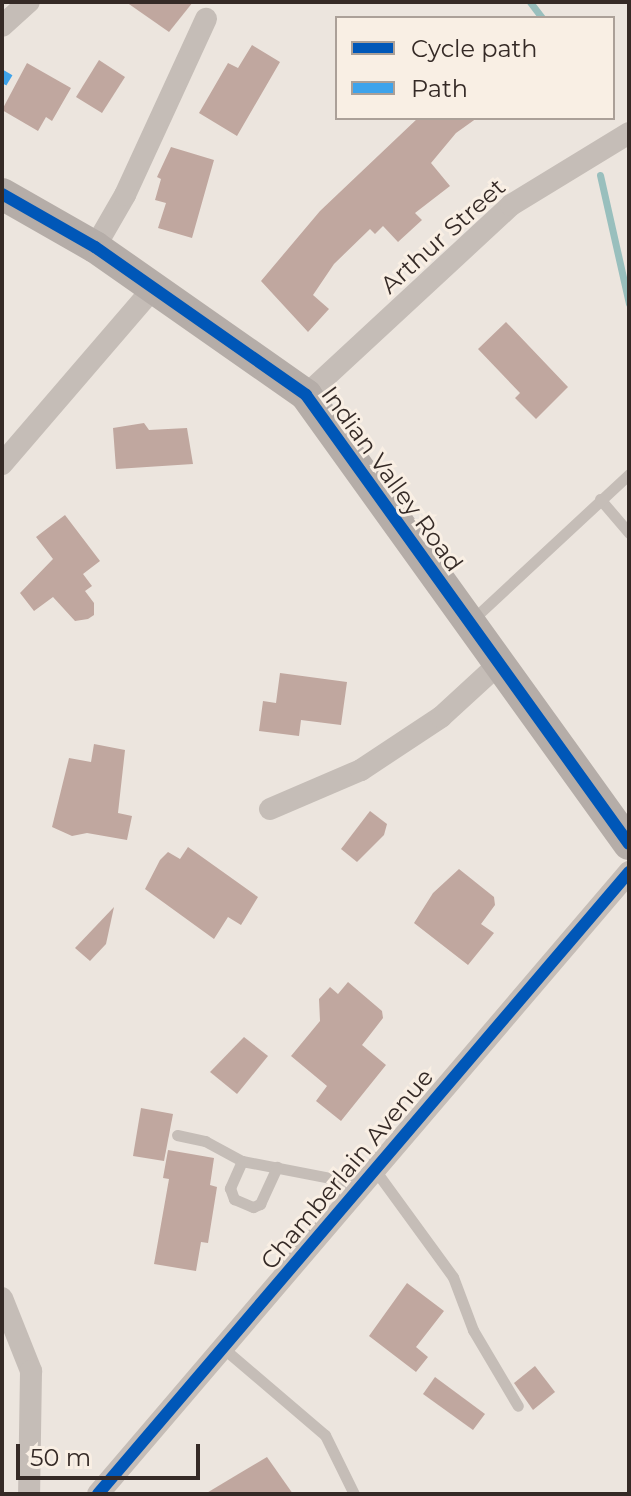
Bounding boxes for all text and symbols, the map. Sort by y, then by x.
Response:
legend [335,16,615,120]
text: Cycle path [411,34,538,63]
text: Path [411,74,468,103]
street label: Arthur Street [375,173,511,299]
street label: Indian Valley Road [315,381,469,577]
street label: Chamberlain Avenue [255,1063,439,1275]
scale bar [20,1428,204,1478]
text: 50 m [30,1443,91,1472]

